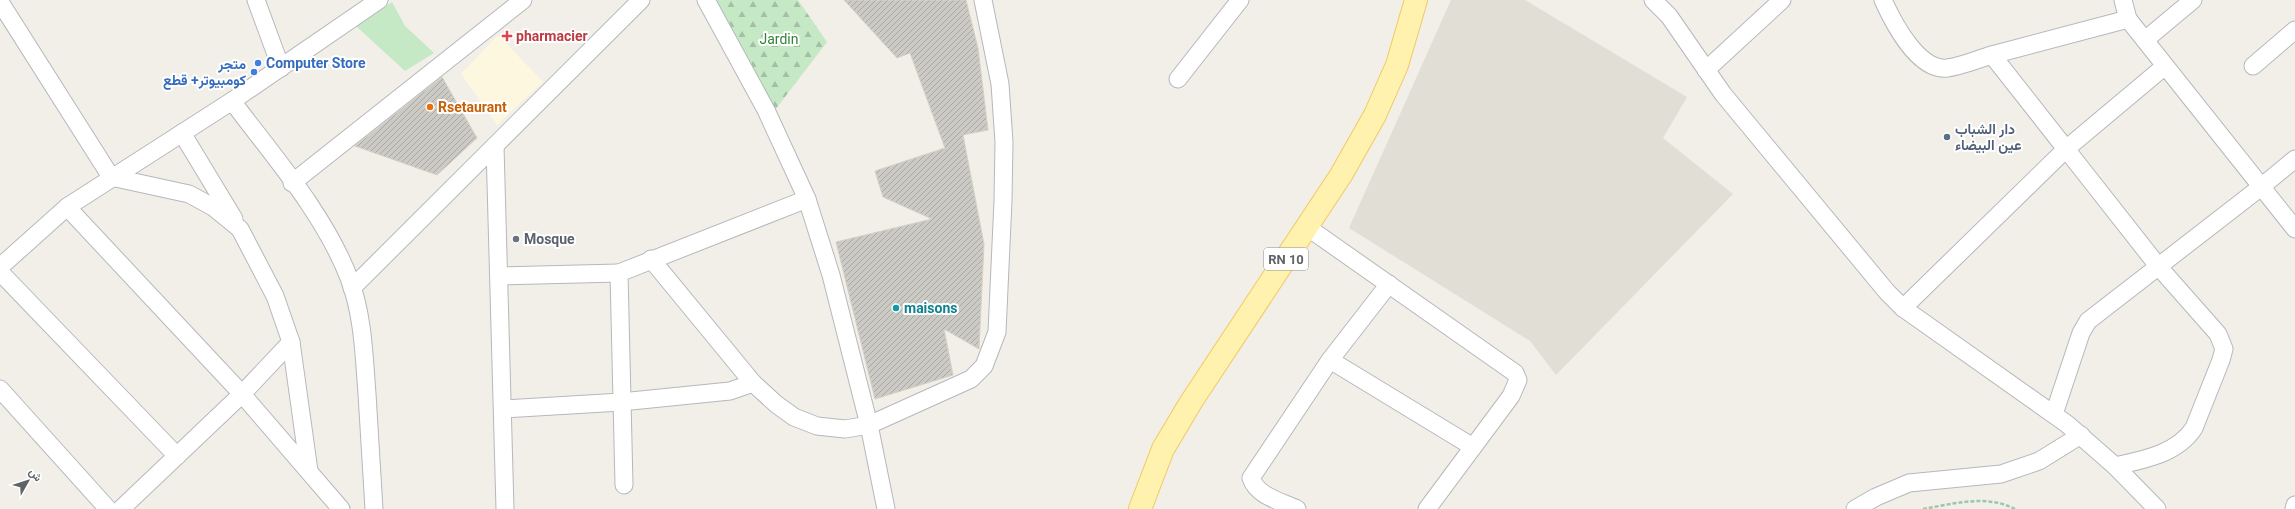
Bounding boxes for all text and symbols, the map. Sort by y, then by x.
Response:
place label: pharmacier [516,28,588,44]
marker: pharmacier [501,30,513,42]
park label: Jardin [760,31,799,47]
place label: Computer Store [266,55,366,71]
place label: متجر كومبيوتر+ قطع [163,56,246,90]
marker: Computer Store [253,58,263,68]
marker: متجر كومبيوتر+ قطع [249,67,259,77]
place label: Rsetaurant [438,99,507,115]
marker: Rsetaurant [425,102,435,112]
place label: دار الشباب عين البيضاء [1955,121,2021,154]
marker: دار الشباب عين البيضاء [1942,132,1952,142]
place label: Mosque [524,231,575,247]
marker: Mosque [511,234,521,244]
road number: RN 10 [1264,248,1308,270]
place label: maisons [904,300,957,316]
marker: maisons [891,303,901,313]
north arrow [8,461,48,501]
text: ش [26,466,45,484]

